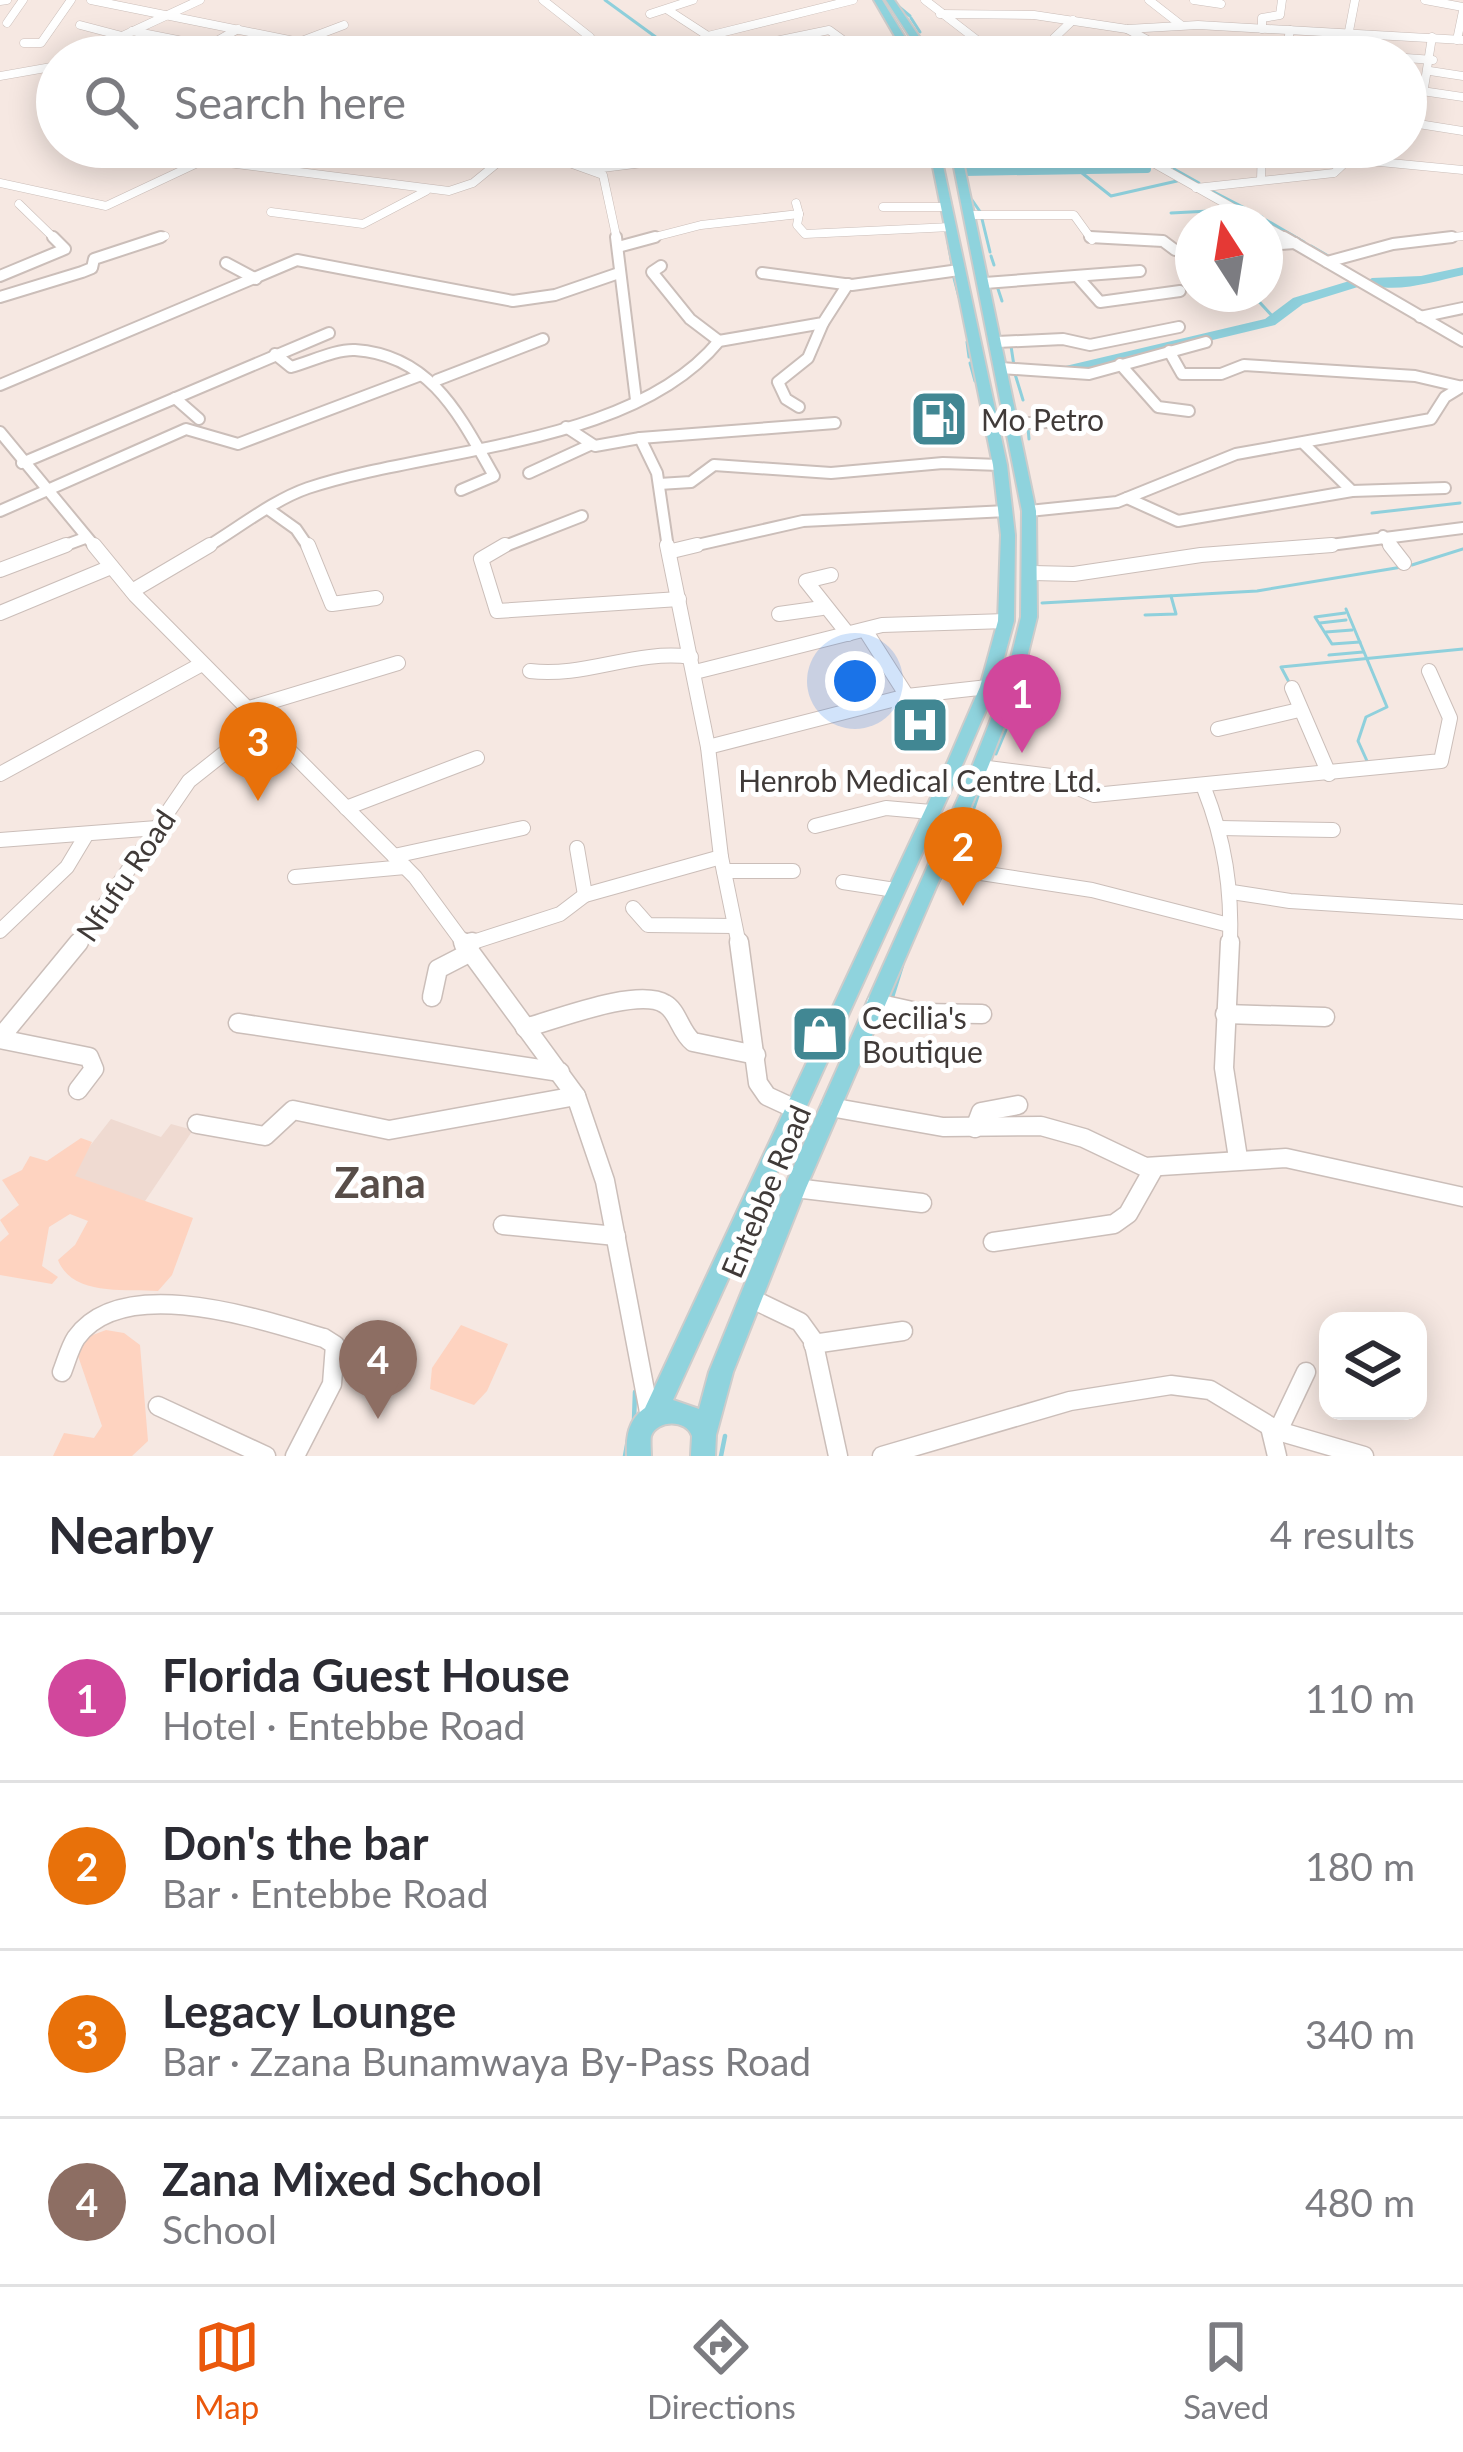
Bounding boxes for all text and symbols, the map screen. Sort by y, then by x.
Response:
search box [36,36,1427,168]
icon: search [78,69,144,135]
text: Search here [174,75,406,129]
north arrow [1175,204,1283,312]
fuel station icon: Mo Petro [908,388,970,450]
place label: Mo Petro [981,401,1104,437]
your location [825,651,885,711]
pin: 1 [983,654,1061,753]
hospital icon: Henrob Medical Centre Ltd. [889,694,951,756]
pin: 3 [219,702,297,801]
place label: Henrob Medical Centre Ltd. [738,762,1102,798]
street label: Nfufu Road [68,802,182,948]
pin: 2 [924,807,1002,906]
place label: Cecilia's Boutique [862,999,983,1069]
shop icon: Cecilia's Boutique [789,1003,851,1065]
street label: Entebbe Road [713,1099,817,1283]
district label: Zana [334,1157,426,1207]
map controls [1319,1312,1427,1420]
button: layers [1319,1312,1427,1420]
pin: 4 [339,1320,417,1419]
text: Nearby [48,1504,214,1565]
text: 4 results [1270,1511,1415,1557]
text: Florida Guest House [162,1648,570,1702]
text: 1 [76,1675,98,1721]
text: 110 m [1305,1675,1415,1721]
text: Hotel · Entebbe Road [162,1702,525,1748]
text: Don's the bar [162,1816,428,1870]
text: 2 [76,1843,98,1889]
text: 180 m [1305,1843,1415,1889]
text: Bar · Entebbe Road [162,1870,488,1916]
text: Legacy Lounge [162,1984,456,2038]
text: 3 [76,2011,98,2057]
text: 340 m [1305,2011,1415,2057]
text: Bar · Zzana Bunamwaya By-Pass Road [162,2038,811,2084]
text: Zana Mixed School [162,2152,542,2206]
text: 4 [76,2179,98,2225]
text: 480 m [1305,2179,1415,2225]
text: School [162,2206,277,2252]
tab: Map [194,2314,260,2426]
tab: Directions [647,2314,796,2426]
tab: Saved [1183,2314,1269,2426]

